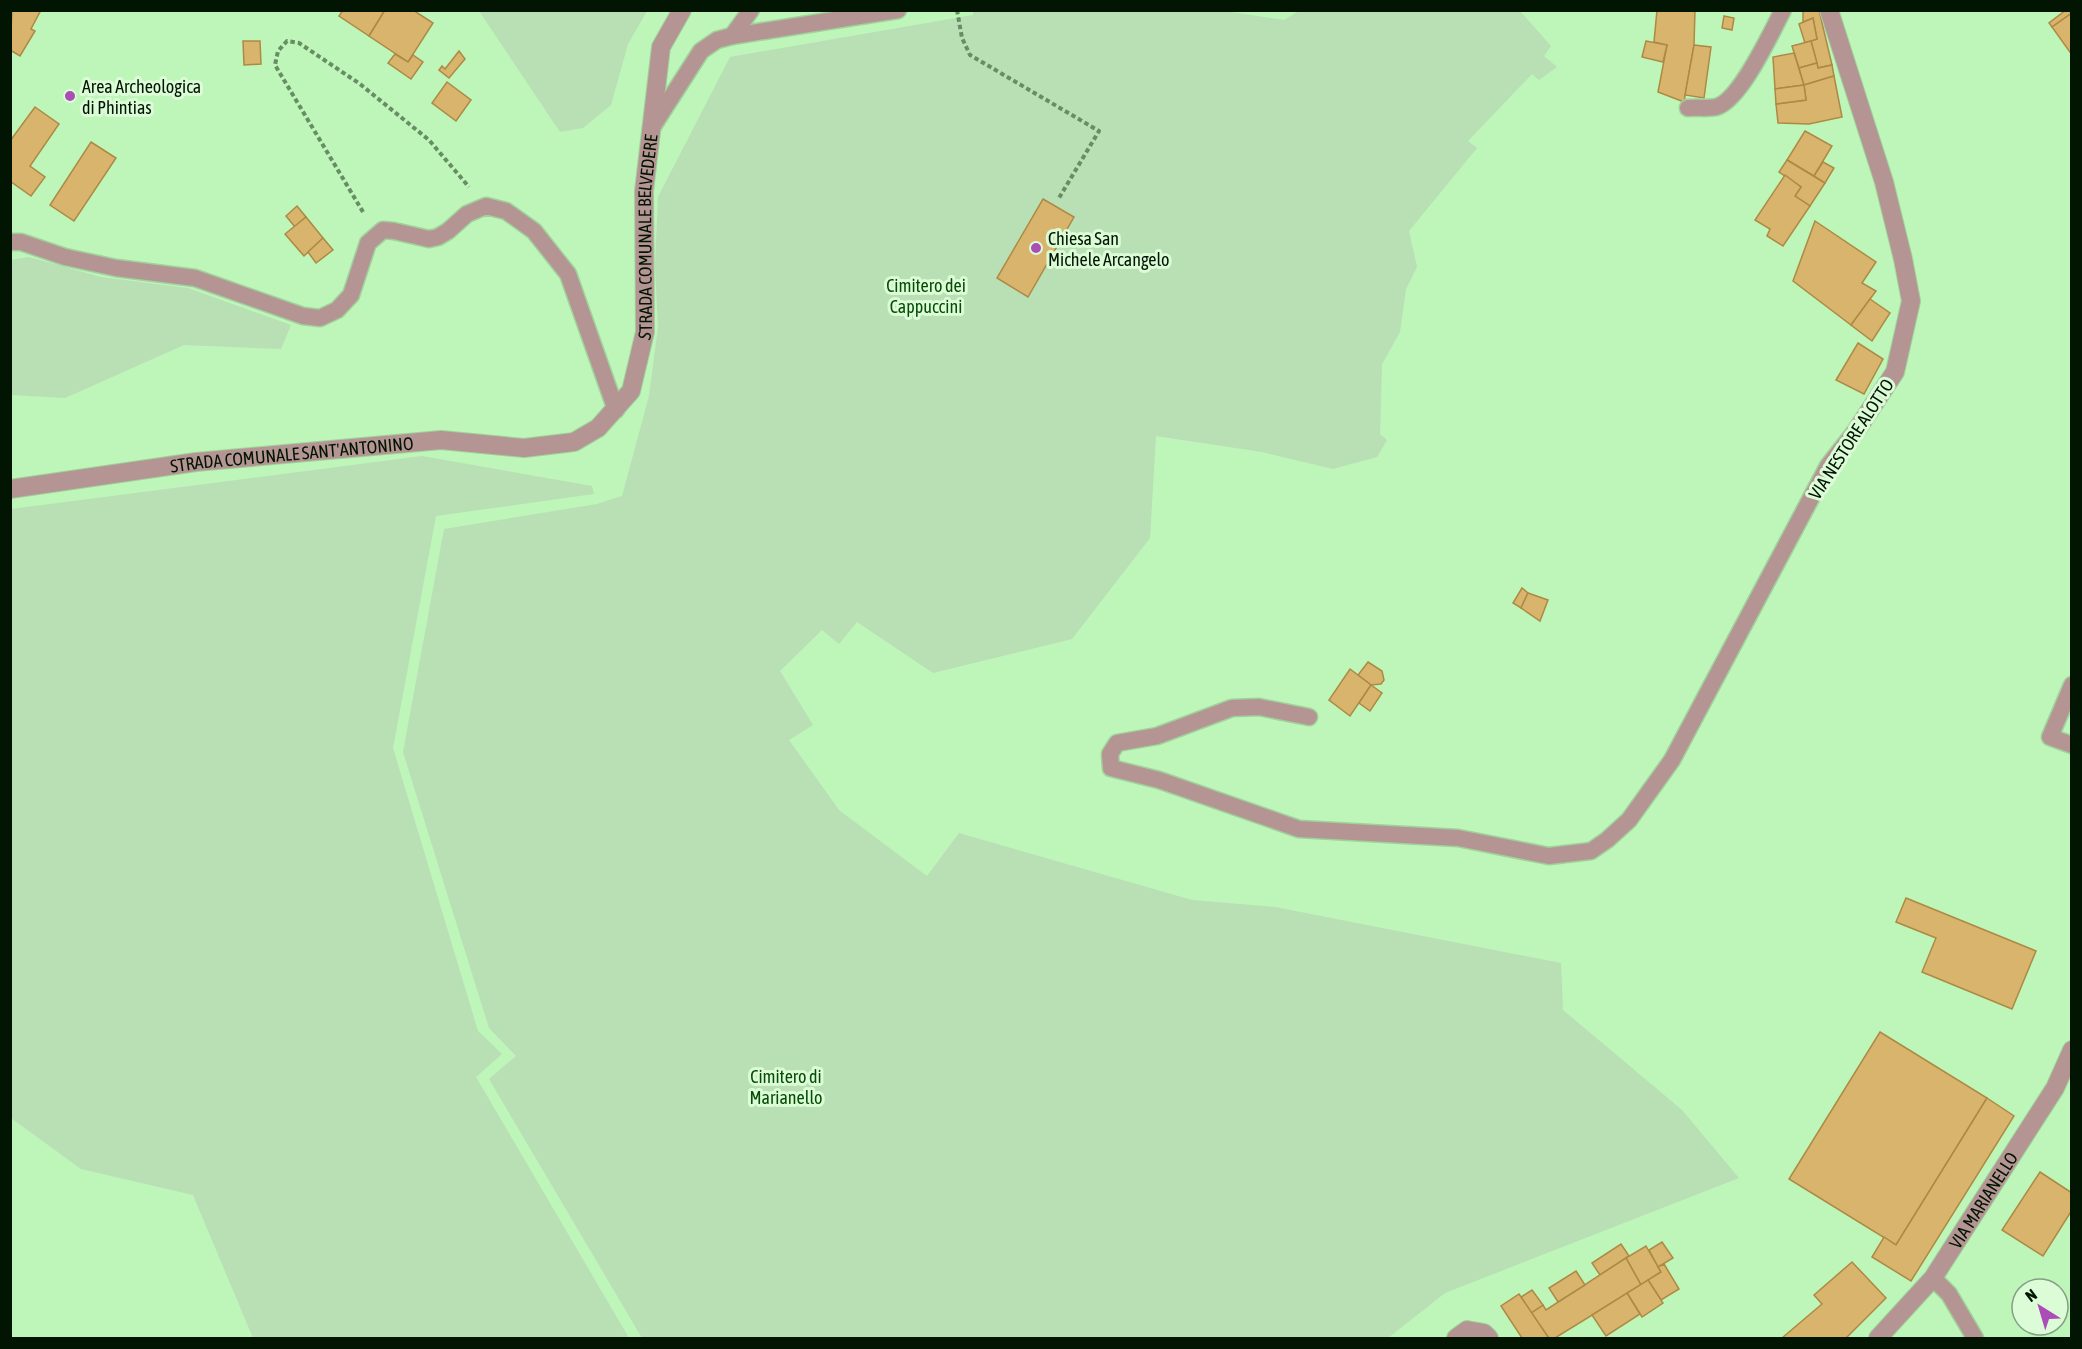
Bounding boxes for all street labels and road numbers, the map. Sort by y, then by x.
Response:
street label: STRADA COMUNALE BELVEDERE [633,133,661,342]
street label: VIA NESTORE ALOTTO [1804,375,1898,503]
street label: STRADA COMUNALE SANT'ANTONINO [169,432,414,476]
street label: VIA MARIANELLO [1944,1148,2022,1252]

